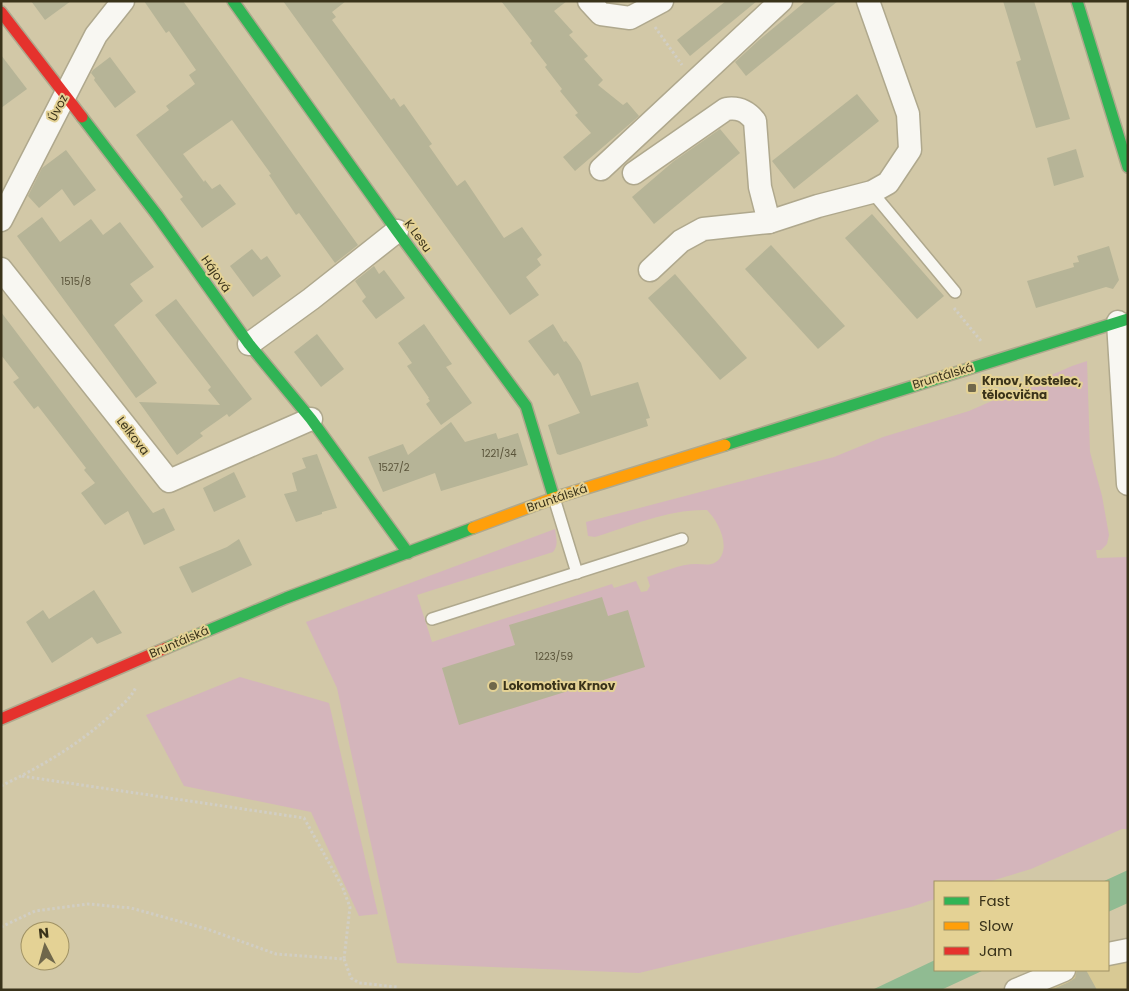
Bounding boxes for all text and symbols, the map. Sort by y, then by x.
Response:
street label: Úvoz [44,91,71,124]
street label: K Lesu [401,216,436,256]
street label: Hájová [197,252,235,296]
house number: 1515/8 [61,274,91,289]
street label: Bruntálská [910,358,976,393]
place label: Krnov, Kostelec, tělocvična [982,372,1081,403]
marker: Krnov, Kostelec, tělocvična [966,382,978,394]
street label: Lelkova [113,413,154,458]
house number: 1221/34 [482,446,516,461]
house number: 1527/2 [378,460,410,475]
street label: Bruntálská [524,479,589,516]
street label: Bruntálská [146,621,211,662]
house number: 1223/59 [535,649,573,664]
place label: Lokomotiva Krnov [503,677,616,694]
marker: Lokomotiva Krnov [487,680,499,692]
legend [934,881,1109,971]
text: Fast [979,890,1010,911]
text: Slow [979,915,1014,936]
north arrow [20,921,70,971]
text: N [37,923,50,944]
text: Jam [979,940,1013,961]

